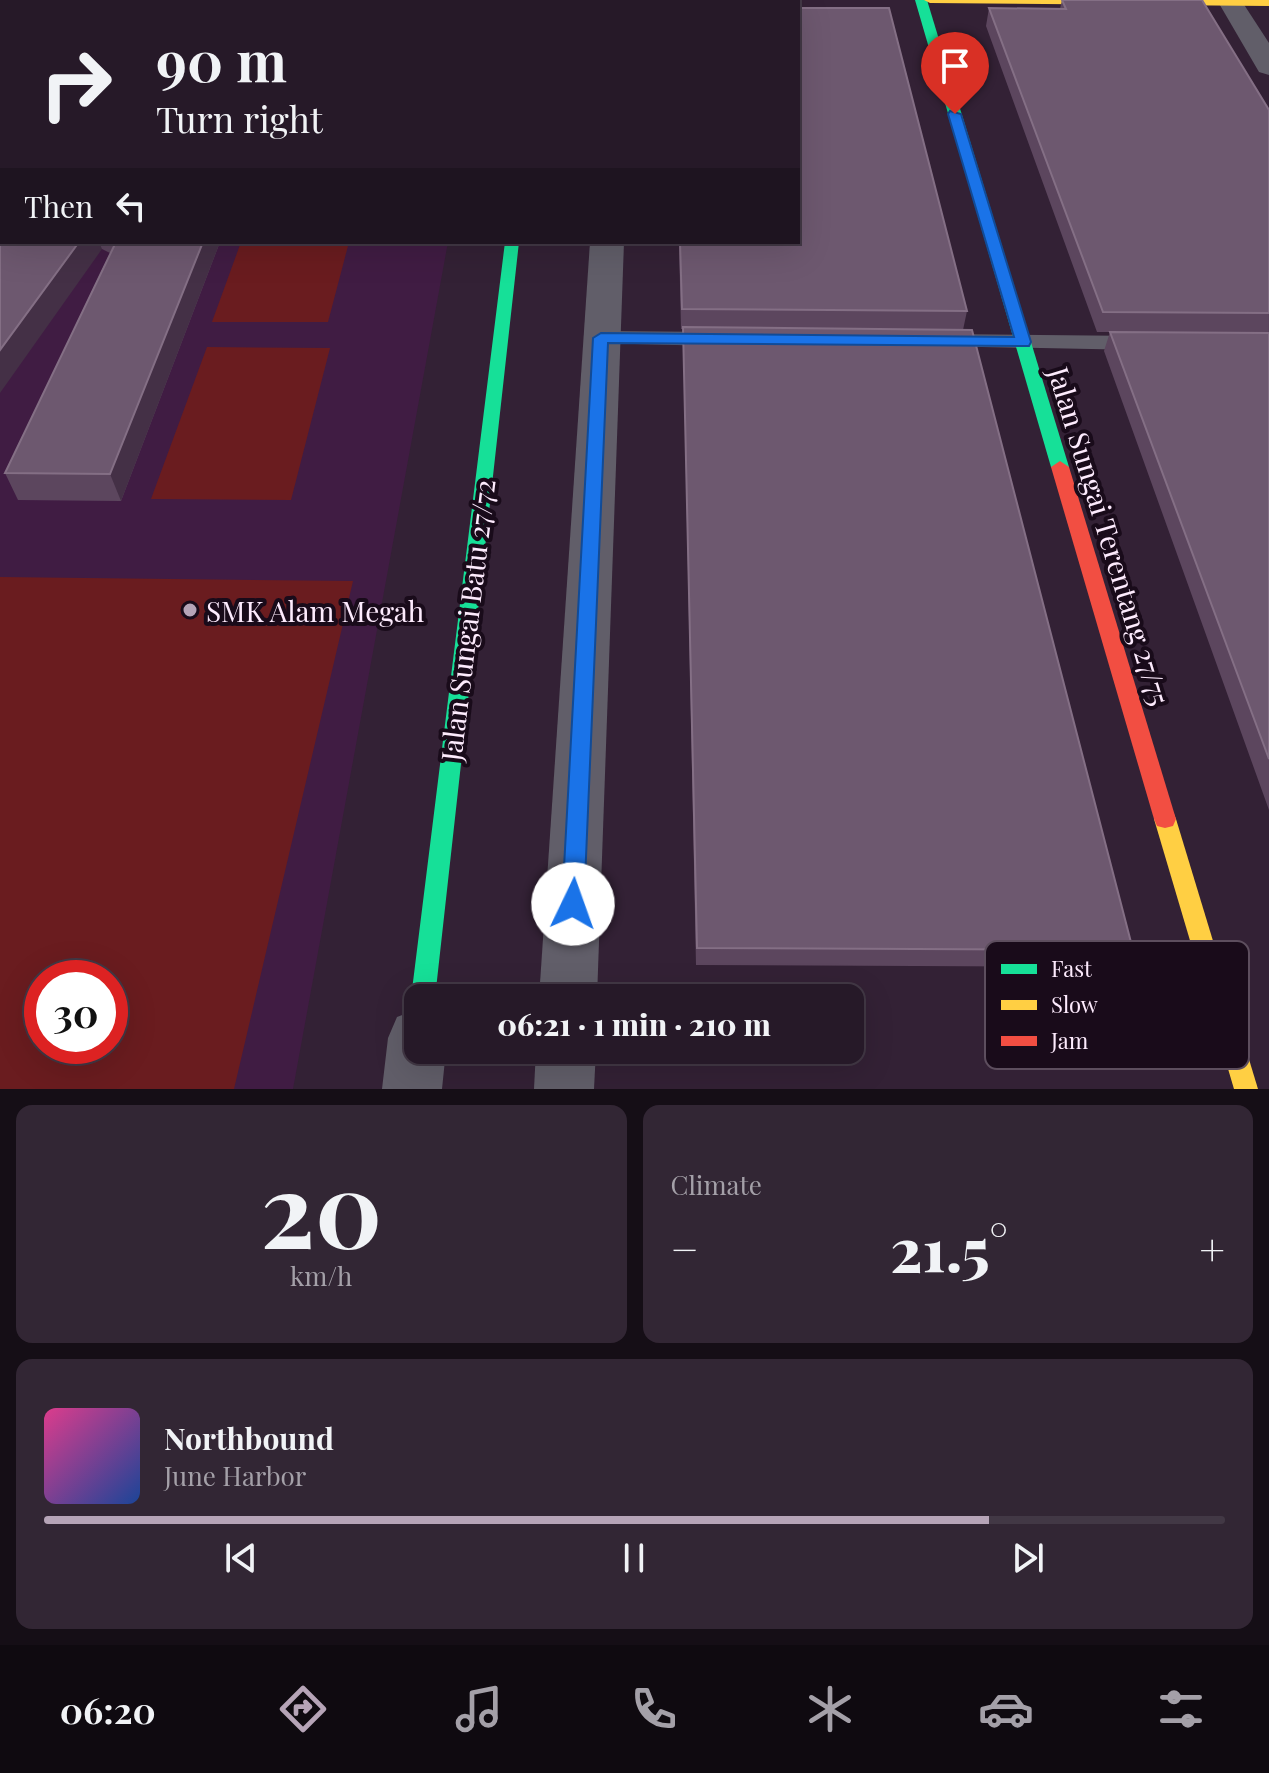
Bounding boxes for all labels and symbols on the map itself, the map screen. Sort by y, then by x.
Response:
pin [921,32,989,114]
street label: Jalan Sungai Terentang 27/75 [1041,361,1179,710]
street label: Jalan Sungai Batu 27/72 [431,477,503,764]
place label: SMK Alam Megah [206,592,425,629]
marker: SMK Alam Megah [181,601,199,619]
position arrow [531,862,615,946]
legend [985,941,1249,1069]
text: Fast [1051,953,1093,983]
speed limit sign: 30 [24,960,128,1064]
text: Slow [1051,989,1098,1019]
text: Jam [1050,1025,1089,1055]

